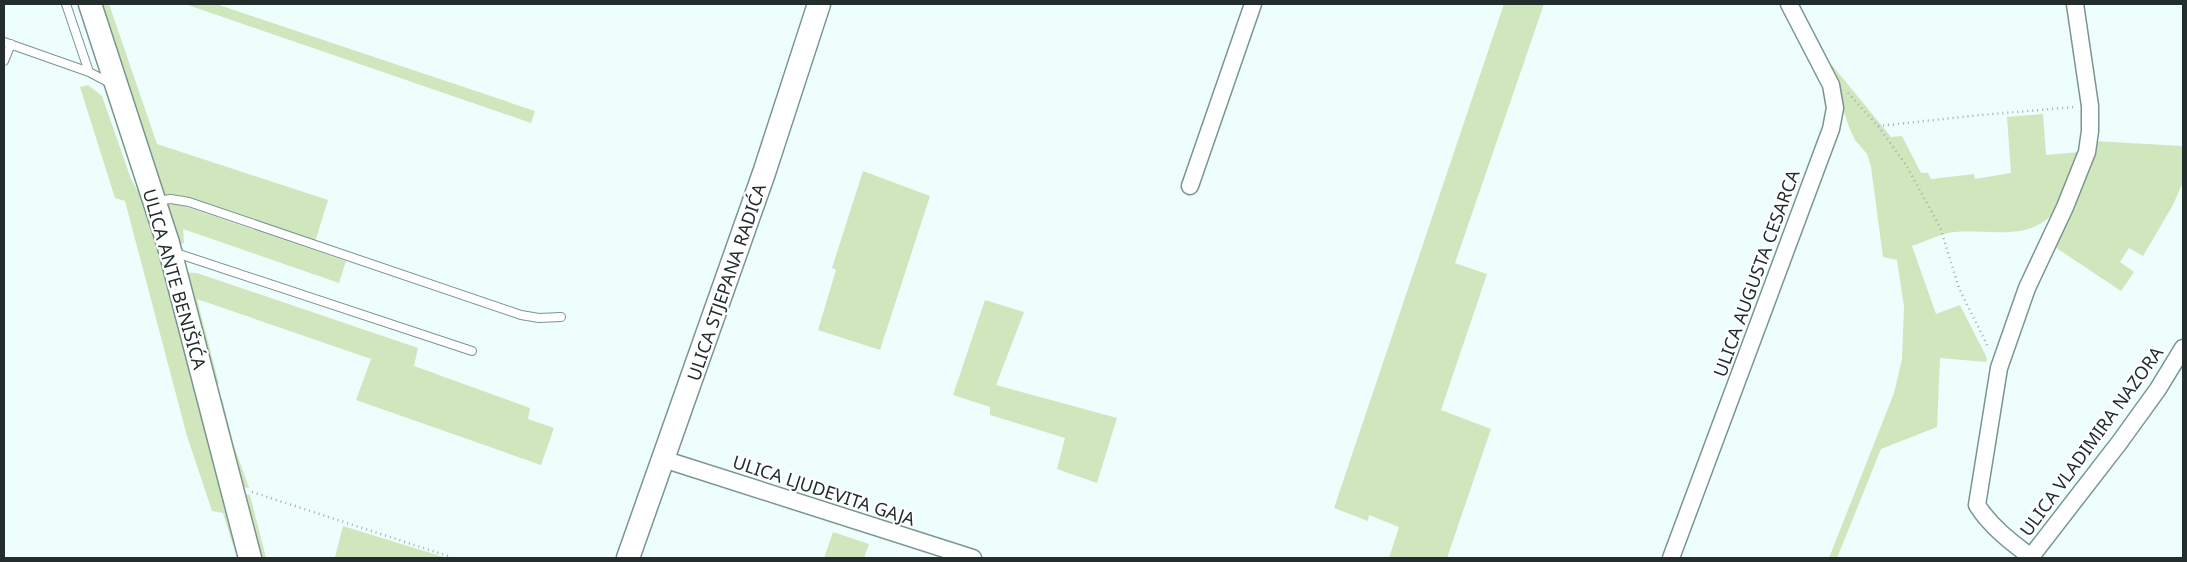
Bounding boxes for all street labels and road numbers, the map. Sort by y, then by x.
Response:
street label: ULICA AUGUSTA CESARCA [1707,166,1805,380]
street label: ULICA STJEPANA RADIĆA [681,180,771,384]
street label: ULICA ANTE BENIŠIĆA [138,186,212,372]
street label: ULICA VLADIMIRA NAZORA [2014,341,2168,541]
street label: ULICA LJUDEVITA GAJA [730,449,919,531]

